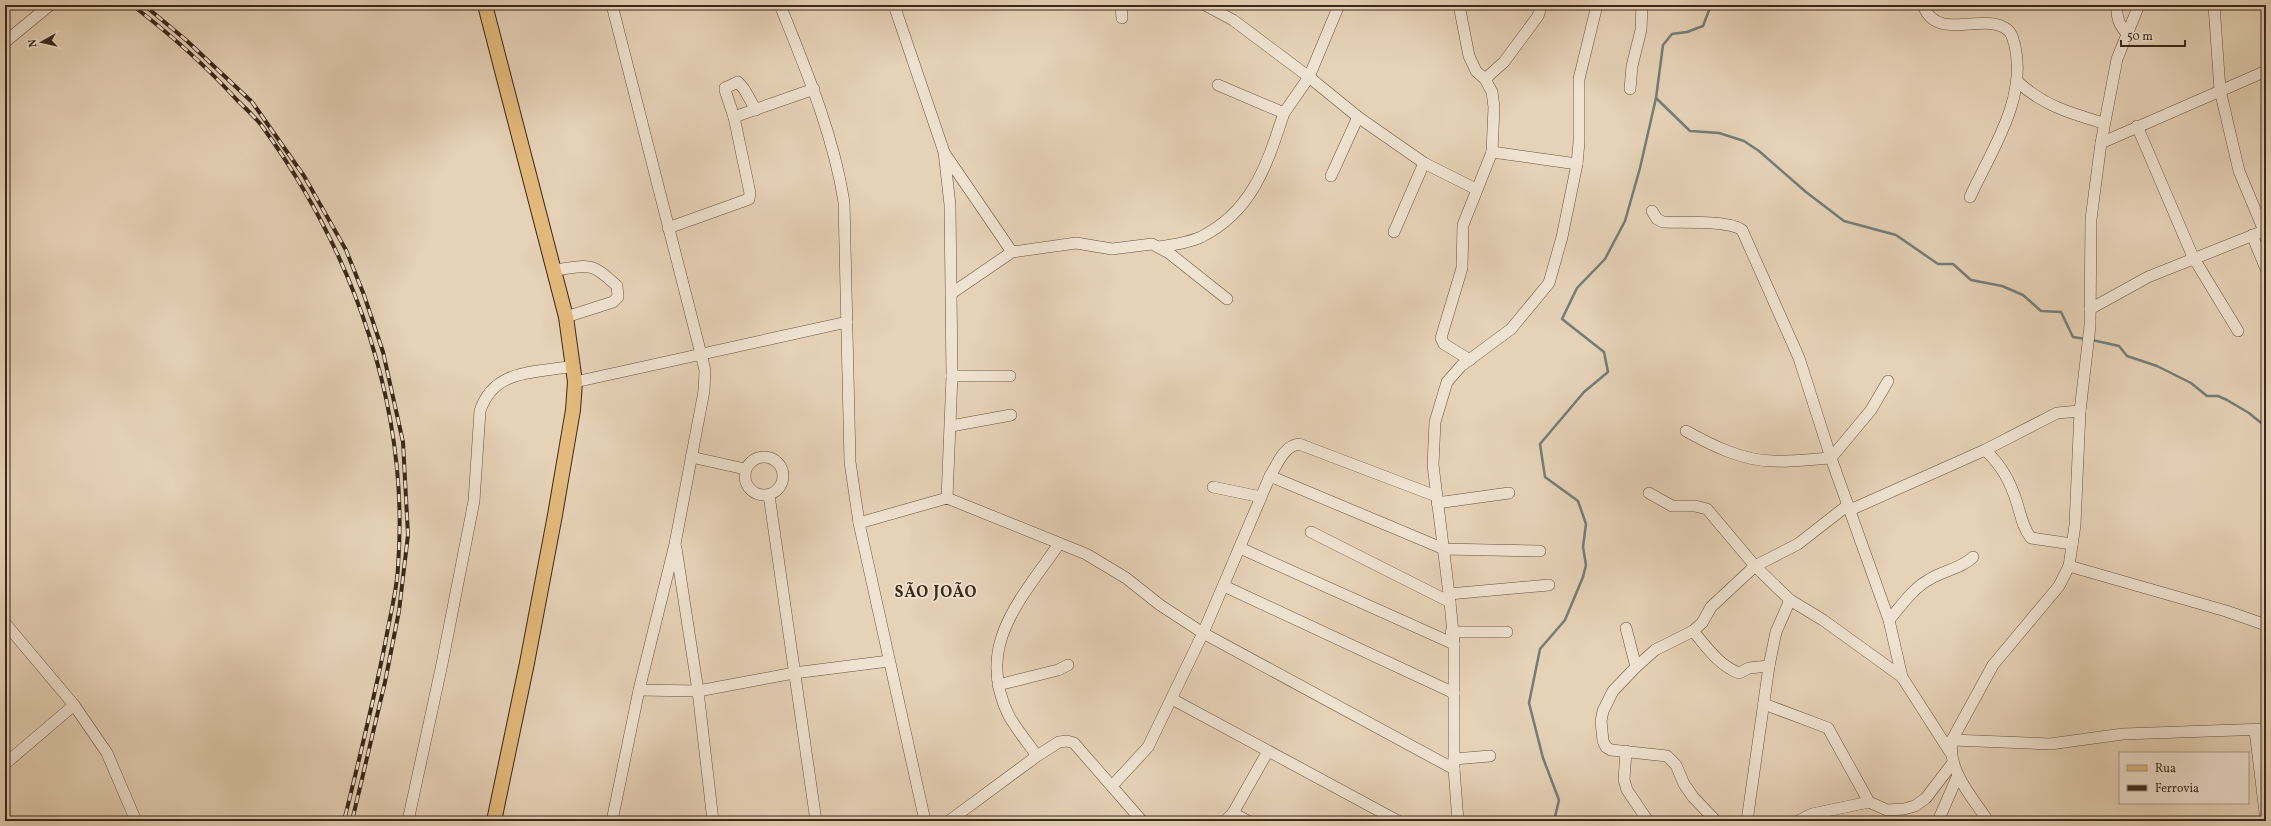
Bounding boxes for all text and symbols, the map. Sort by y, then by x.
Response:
north arrow [22,22,62,62]
scale bar [2121,22,2185,48]
text: 50 m [2127,29,2153,45]
text: N [26,38,42,48]
district label: SÃO JOÃO [894,581,978,604]
legend [2119,752,2249,804]
text: Rua [2155,761,2176,777]
text: Ferrovia [2155,781,2199,797]

